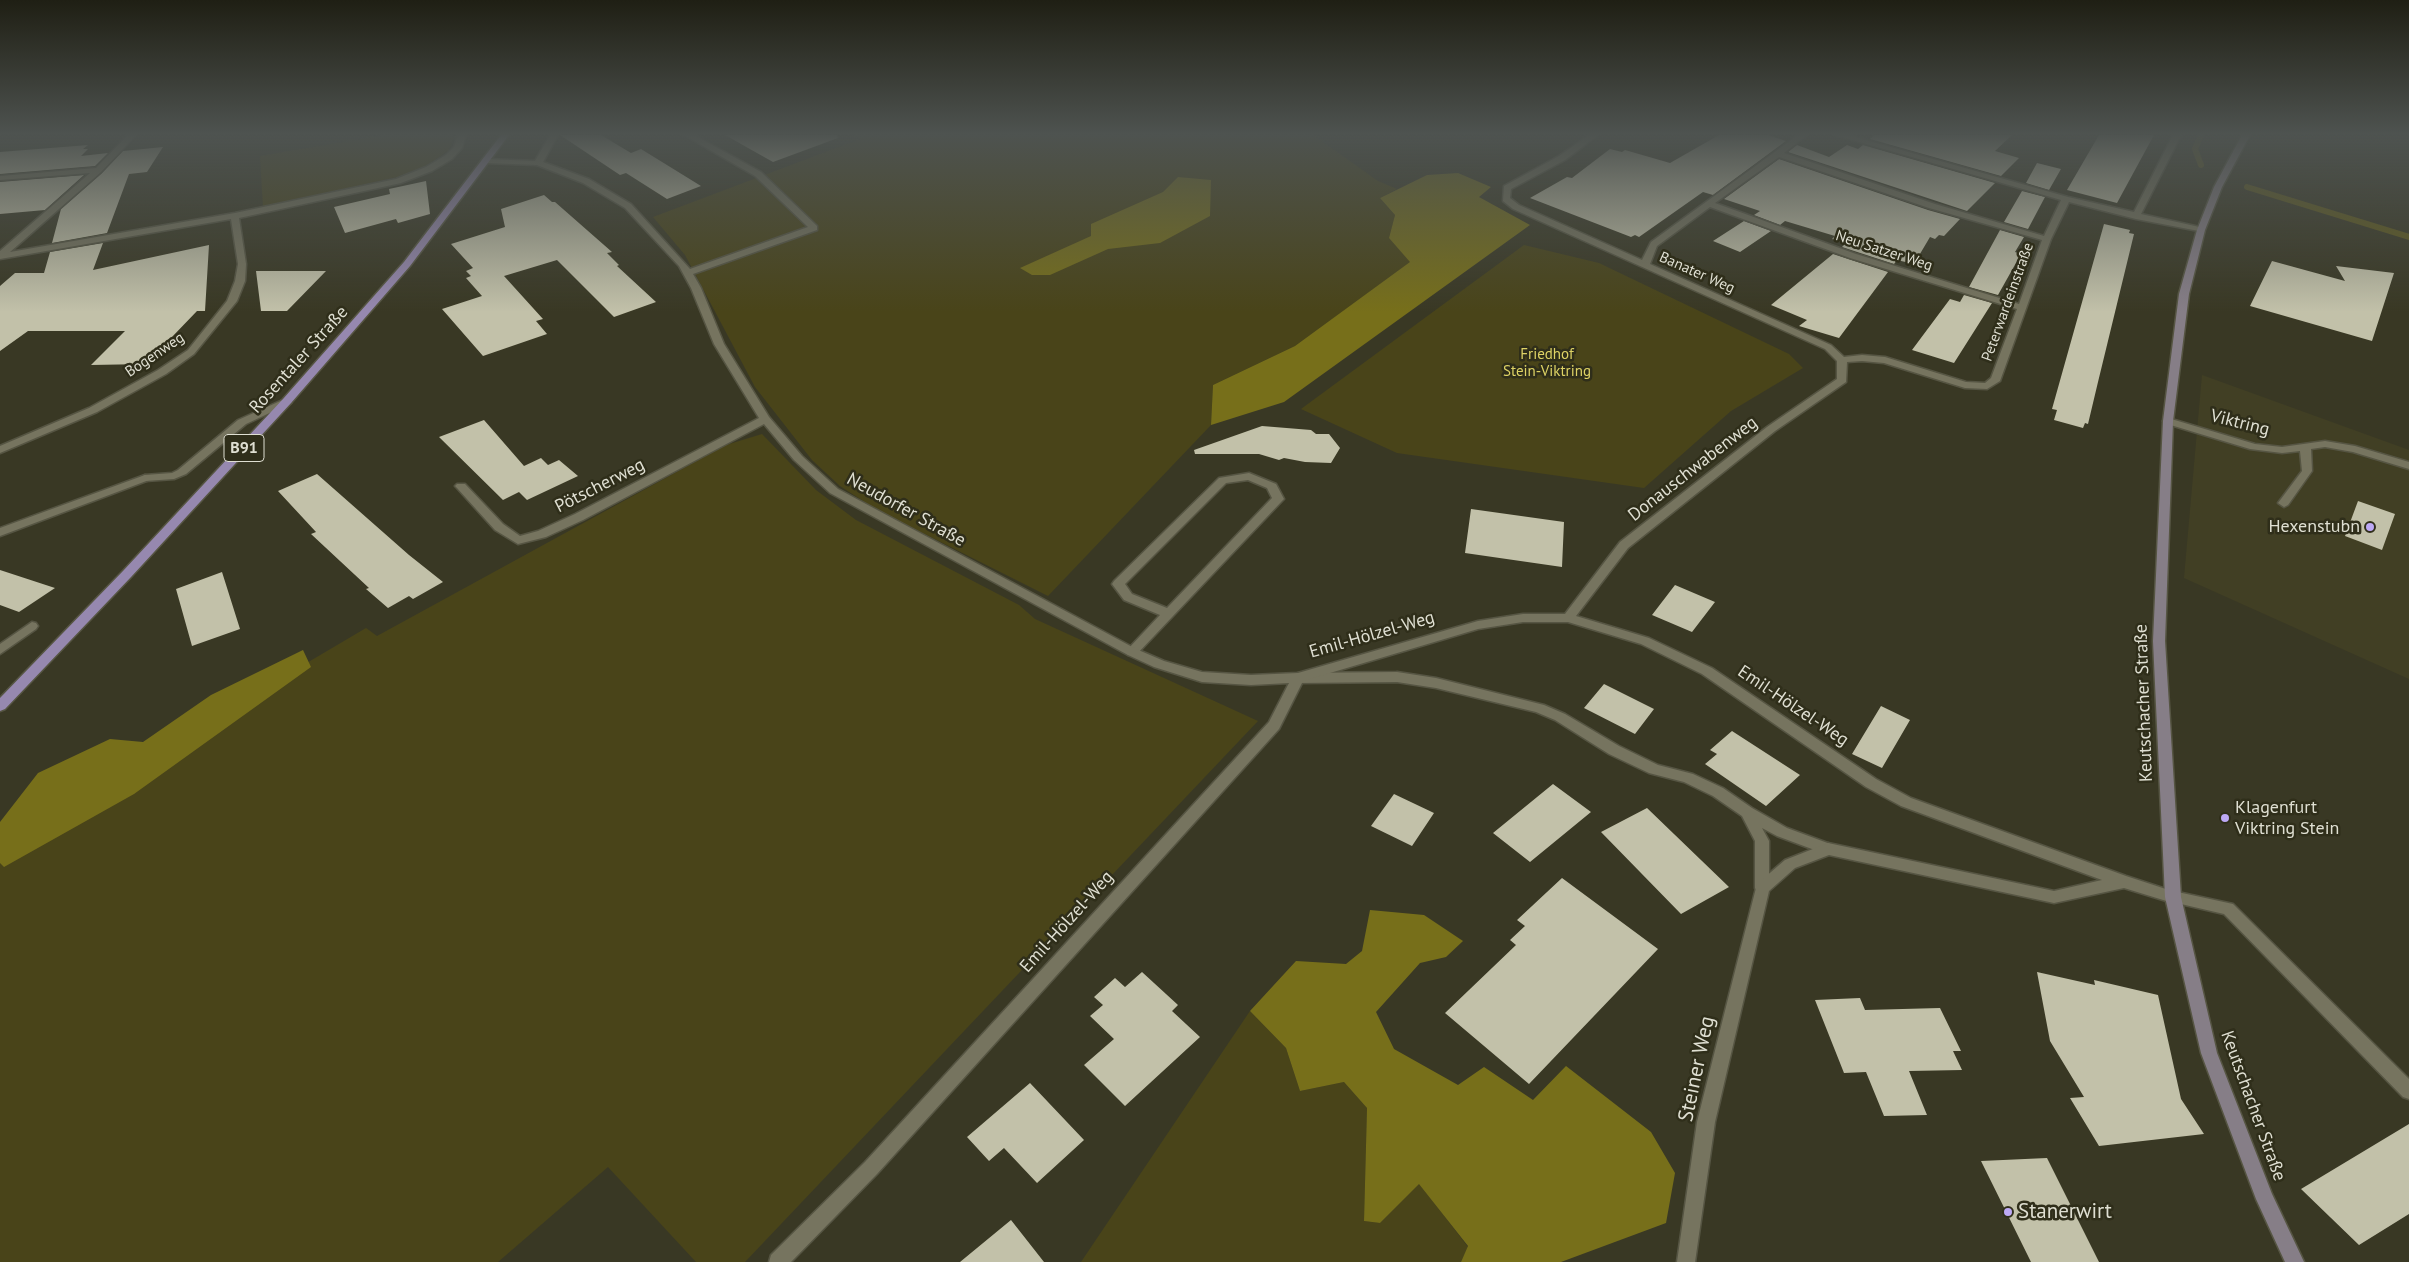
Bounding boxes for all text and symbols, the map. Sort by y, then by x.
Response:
street label: Neu Satzer Weg [1833,227,1935,275]
street label: Peterwardeinstraße [1978,240,2038,364]
street label: Banater Weg [1656,248,1738,298]
street label: Rosentaler Straße [245,302,353,418]
street label: Bogenweg [122,329,188,381]
park label: Friedhof Stein-Viktring [1503,346,1591,381]
street label: Viktring [2208,405,2272,441]
street label: Donauschwabenweg [1624,412,1762,526]
road number: B91 [224,434,264,462]
street label: Pötscherweg [552,454,648,518]
street label: Neudorfer Straße [843,468,969,552]
place label: Hexenstubn [2268,516,2360,538]
marker: Hexenstubn [2364,521,2376,533]
street label: Emil-Hölzel-Weg [1307,607,1437,663]
street label: Keutschacher Straße [2130,624,2158,782]
street label: Emil-Hölzel-Weg [1733,661,1853,751]
place label: Klagenfurt Viktring Stein [2235,797,2339,840]
marker: Klagenfurt Viktring Stein [2219,812,2231,824]
street label: Emil-Hölzel-Weg [1016,867,1118,977]
street label: Steiner Weg [1674,1014,1720,1124]
street label: Keutschacher Straße [2216,1028,2290,1184]
place label: Stanerwirt [2018,1199,2112,1225]
marker: Stanerwirt [2002,1206,2014,1218]

